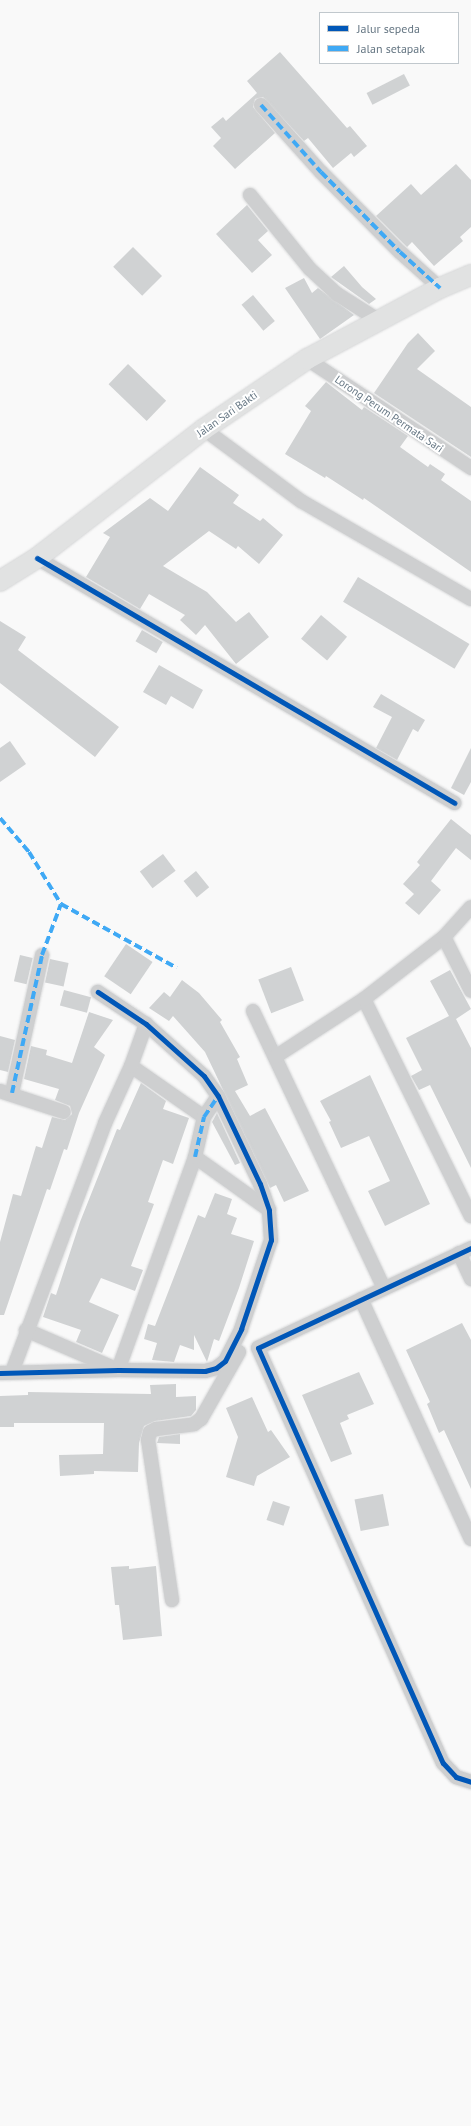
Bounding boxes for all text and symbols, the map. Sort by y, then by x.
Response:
legend [319,12,459,64]
text: Jalur sepeda [357,21,420,36]
text: Jalan setapak [357,41,425,56]
street label: Lorong Perum Permata Sari [332,373,446,455]
street label: Jalan Sari Bakti [194,388,260,440]

